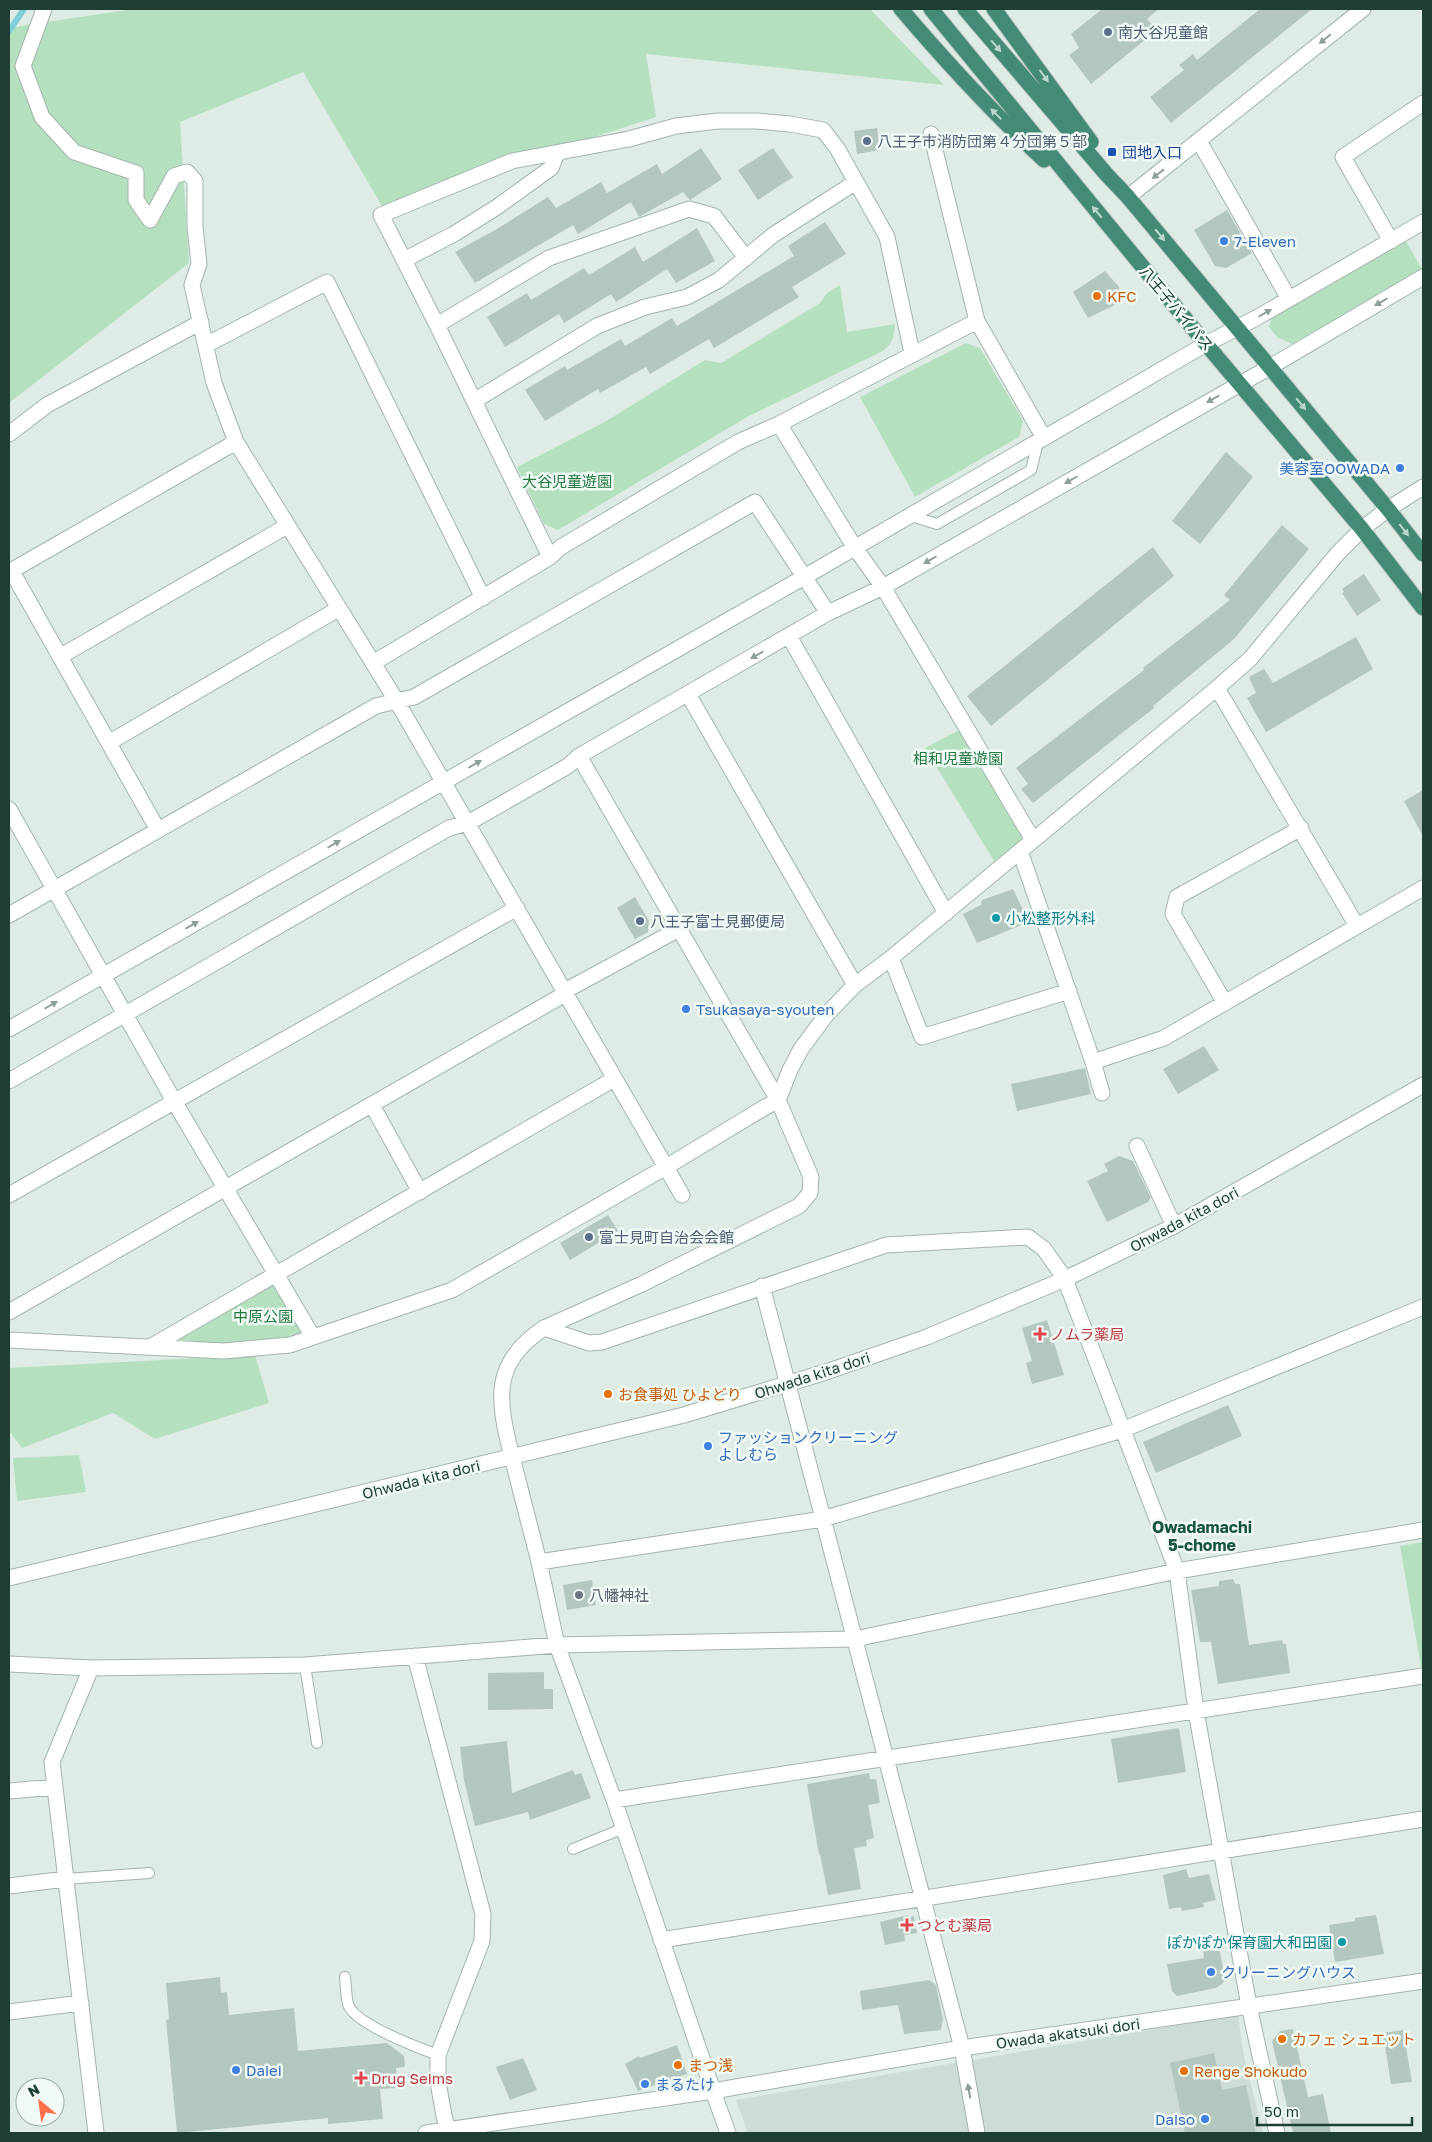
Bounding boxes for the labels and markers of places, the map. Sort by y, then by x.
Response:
place label: 南大谷児童館 [1118,23,1208,41]
marker: 南大谷児童館 [1102,26,1114,38]
place label: 八王子市消防団第４分団第５部 [877,132,1087,150]
marker: 八王子市消防団第４分団第５部 [861,135,873,147]
place label: 団地入口 [1122,143,1182,161]
marker: 団地入口 [1106,146,1118,158]
place label: 7-Eleven [1234,232,1296,250]
marker: 7-Eleven [1218,235,1230,247]
place label: KFC [1107,287,1136,305]
marker: KFC [1091,290,1103,302]
place label: 美容室OOWADA [1279,459,1390,477]
marker: 美容室OOWADA [1394,462,1406,474]
place label: 小松整形外科 [1006,909,1096,927]
place label: 八王子富士見郵便局 [650,912,785,930]
marker: 小松整形外科 [990,912,1002,924]
marker: 八王子富士見郵便局 [634,915,646,927]
place label: Tsukasaya-syouten [696,1000,835,1018]
marker: Tsukasaya-syouten [680,1003,692,1015]
place label: 富士見町自治会会館 [599,1228,734,1246]
marker: 富士見町自治会会館 [583,1231,595,1243]
place label: ノムラ薬局 [1050,1325,1124,1343]
marker: ノムラ薬局 [1034,1328,1046,1340]
place label: お食事処 ひよどり [618,1385,742,1403]
marker: お食事処 ひよどり [602,1388,614,1400]
place label: ファッションクリーニング よしむら [718,1428,898,1463]
marker: ファッションクリーニング よしむら [702,1440,714,1452]
place label: 八幡神社 [589,1586,649,1604]
marker: 八幡神社 [573,1589,585,1601]
place label: つとむ薬局 [917,1916,992,1934]
marker: つとむ薬局 [901,1919,913,1931]
place label: ぽかぽか保育園大和田園 [1167,1933,1332,1951]
marker: ぽかぽか保育園大和田園 [1336,1936,1348,1948]
place label: クリーニングハウス [1221,1963,1356,1981]
marker: クリーニングハウス [1205,1966,1217,1978]
place label: カフェ シュエット [1292,2030,1416,2048]
marker: カフェ シュエット [1276,2033,1288,2045]
place label: まつ浅 [688,2056,733,2074]
marker: まつ浅 [672,2059,684,2071]
place label: Daiei [246,2061,282,2079]
place label: Renge Shokudo [1194,2062,1307,2080]
marker: Daiei [230,2064,242,2076]
marker: Renge Shokudo [1178,2065,1190,2077]
place label: Drug Seims [371,2069,453,2087]
marker: Drug Seims [355,2072,367,2084]
place label: まるたけ [655,2075,715,2093]
marker: まるたけ [639,2078,651,2090]
place label: Daiso [1155,2110,1195,2128]
marker: Daiso [1199,2113,1211,2125]

